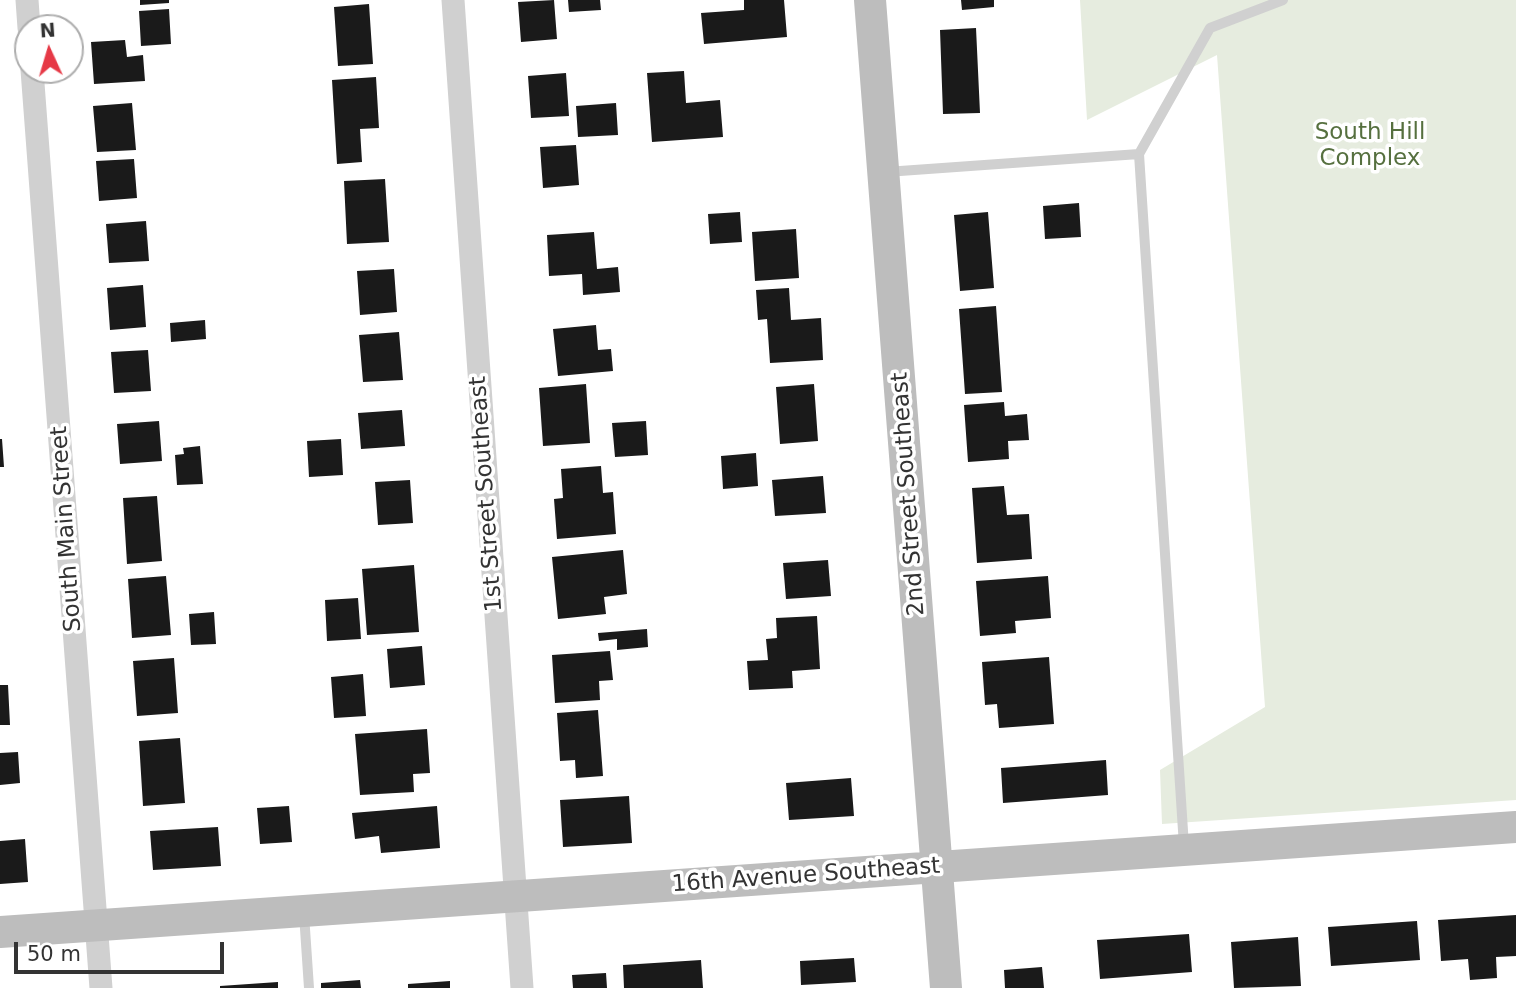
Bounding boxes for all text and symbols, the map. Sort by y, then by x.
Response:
north arrow [14,14,84,84]
text: N [39,19,56,42]
park label: South Hill Complex [1315,119,1425,173]
street label: 2nd Street Southeast [887,371,931,617]
street label: 1st Street Southeast [465,375,509,613]
street label: South Main Street [46,425,88,633]
street label: 16th Avenue Southeast [671,853,941,899]
scale bar [18,928,228,972]
text: 50 m [27,942,81,966]

